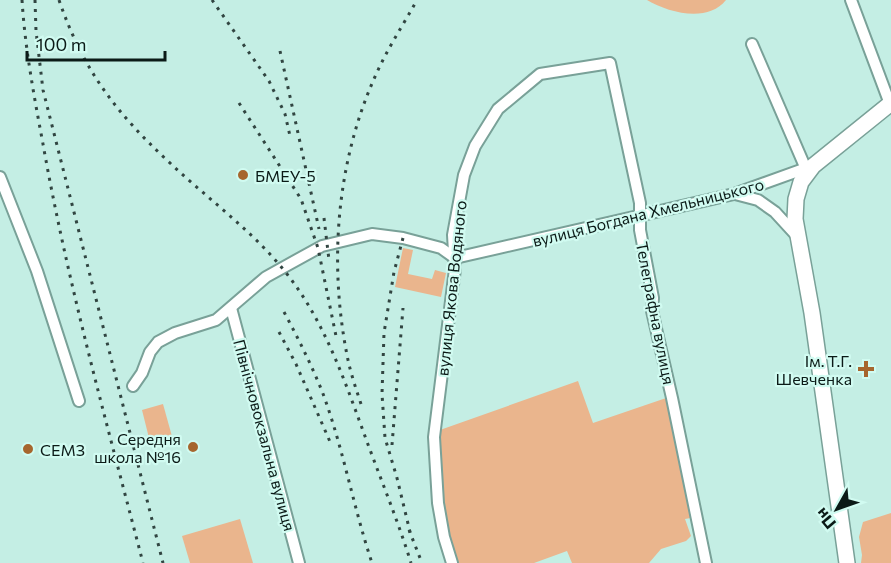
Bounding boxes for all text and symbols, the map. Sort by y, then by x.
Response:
scale bar [27,24,165,62]
text: 100 m [36,33,86,55]
place label: БМЕУ-5 [255,166,316,185]
marker: БМЕУ-5 [236,168,250,182]
street label: вулиця Богдана Хмельницького [530,174,766,250]
street label: вулиця Якова Водяного [432,199,470,377]
street label: Телеграфна вулиця [633,240,679,386]
street label: Північновокзальна вулиця [230,337,300,533]
place label: Ім. Т.Г. Шевченка [775,351,852,388]
marker: Ім. Т.Г. Шевченка [857,360,875,378]
place label: Середня школа №16 [94,429,181,466]
place label: СЕМЗ [40,440,85,459]
marker: Середня школа №16 [186,440,200,454]
marker: СЕМЗ [21,442,35,456]
north arrow [807,479,867,539]
text: Пн [811,505,839,533]

